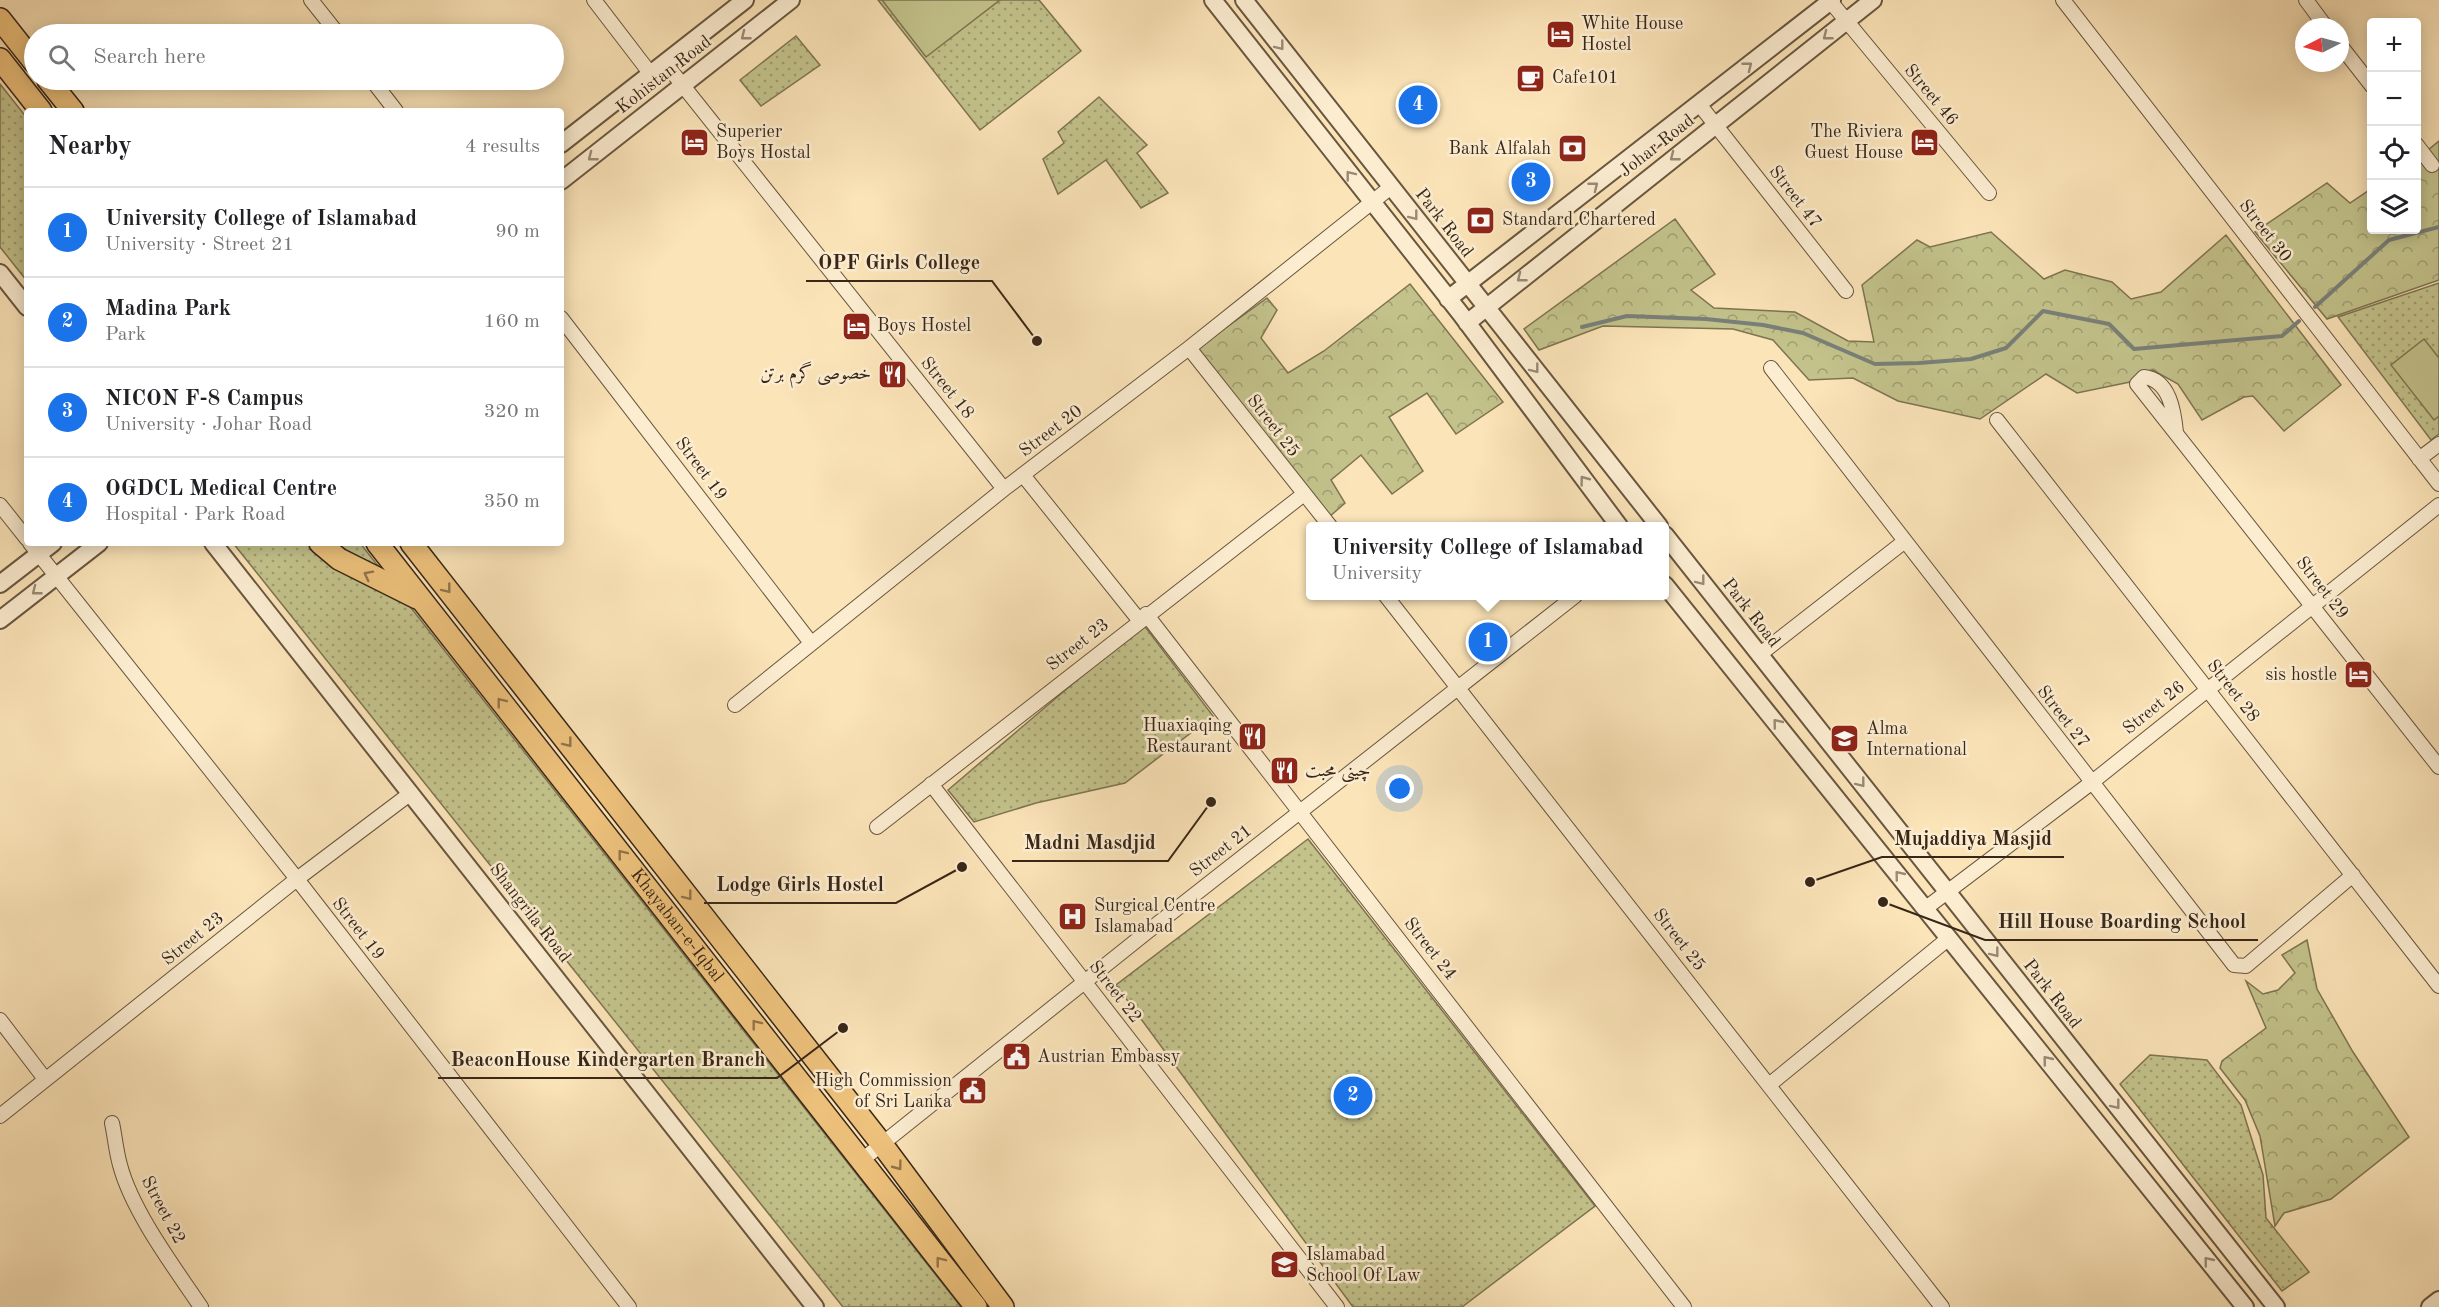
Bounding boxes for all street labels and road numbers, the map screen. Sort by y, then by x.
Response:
street label: Kohistan Road [613,32,715,118]
street label: Street 46 [1900,61,1962,129]
street label: Johar Road [1616,111,1698,181]
street label: Street 47 [1765,162,1825,232]
street label: Park Road [1412,185,1476,261]
street label: Street 30 [2235,196,2295,266]
street label: Street 18 [917,354,977,422]
street label: Street 25 [1243,391,1303,461]
street label: Street 20 [1016,402,1086,460]
street label: Street 19 [672,434,730,504]
street label: Street 29 [2292,553,2352,623]
street label: Park Road [1719,575,1783,651]
street label: Street 23 [1043,615,1113,675]
street label: Street 28 [2203,656,2263,726]
street label: Street 26 [2120,678,2188,738]
street label: Street 27 [2033,682,2093,752]
street label: Street 21 [1186,821,1256,881]
street label: Shangrila Road [486,860,574,966]
street label: Khayaban-e-Iqbal [627,865,727,986]
street label: Street 19 [328,894,388,964]
street label: Street 25 [1649,905,1709,975]
street label: Street 23 [159,909,227,969]
street label: Street 24 [1400,914,1460,984]
street label: Park Road [2020,956,2084,1032]
street label: Street 22 [1085,957,1145,1027]
street label: Street 22 [138,1173,188,1247]

